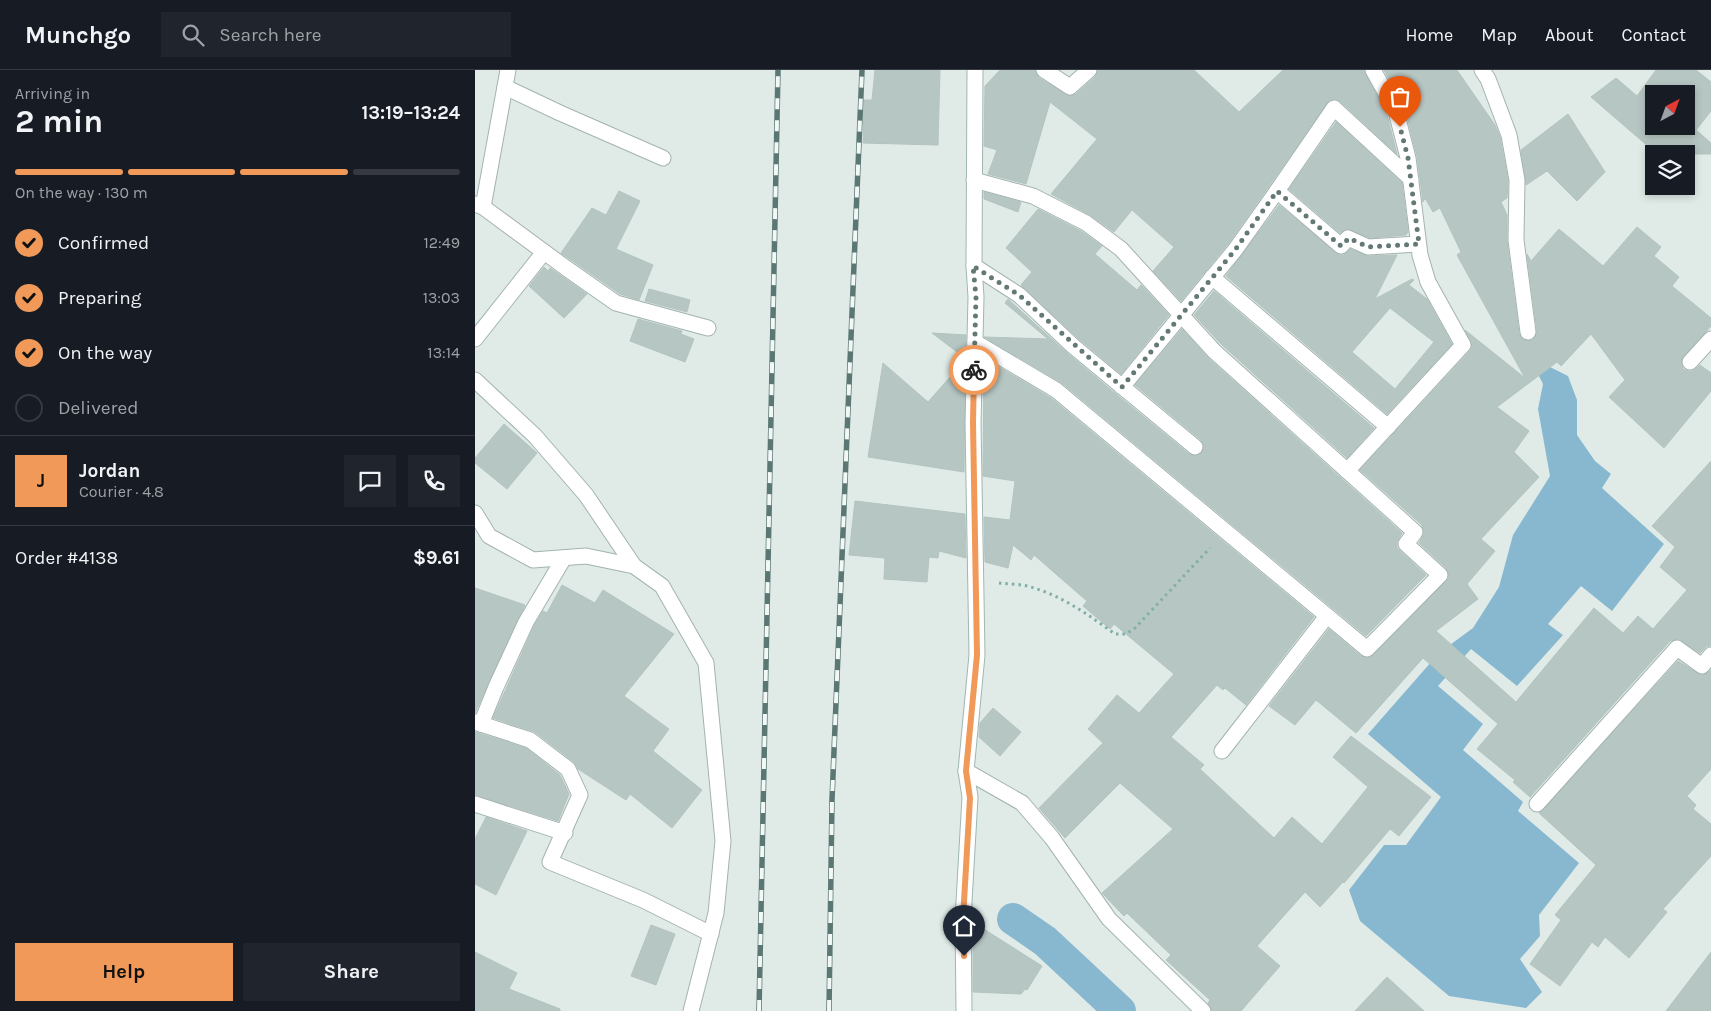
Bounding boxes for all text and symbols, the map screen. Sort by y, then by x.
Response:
search box [161,12,511,57]
text: Munchgo [25,21,131,49]
icon: search [179,21,207,49]
text: Search here [219,24,321,46]
text: Home [1405,24,1453,46]
text: Map [1481,24,1517,46]
text: About [1545,24,1594,46]
text: Contact [1622,24,1686,46]
pin [1379,76,1421,127]
icon: bag [1386,83,1414,111]
text: Arriving in [15,84,90,103]
north arrow [1645,85,1695,135]
map controls [1645,85,1695,195]
text: 13:19–13:24 [361,102,460,124]
text: 2 min [15,103,103,140]
button: layers [1645,145,1695,195]
text: On the way · 130 m [15,183,148,202]
icon: check [15,229,43,257]
text: Confirmed [58,232,149,254]
text: 12:49 [424,233,460,252]
icon: check [15,284,43,312]
text: Preparing [58,287,141,309]
text: 13:03 [423,288,460,307]
icon: check [15,339,43,367]
text: On the way [58,342,152,364]
text: 13:14 [427,343,460,362]
courier [949,345,999,395]
icon: bike [960,356,988,384]
text: Delivered [58,397,138,419]
button: chat [344,455,396,507]
button: phone [408,455,460,507]
text: Jordan [79,460,140,482]
text: J [37,470,45,492]
text: Courier · 4.8 [79,482,164,501]
text: Order #4138 [15,547,118,569]
text: $9.61 [413,547,460,569]
pin [943,905,985,956]
icon: home [950,912,978,940]
button: Help [15,943,233,1001]
button: Share [243,943,460,1001]

